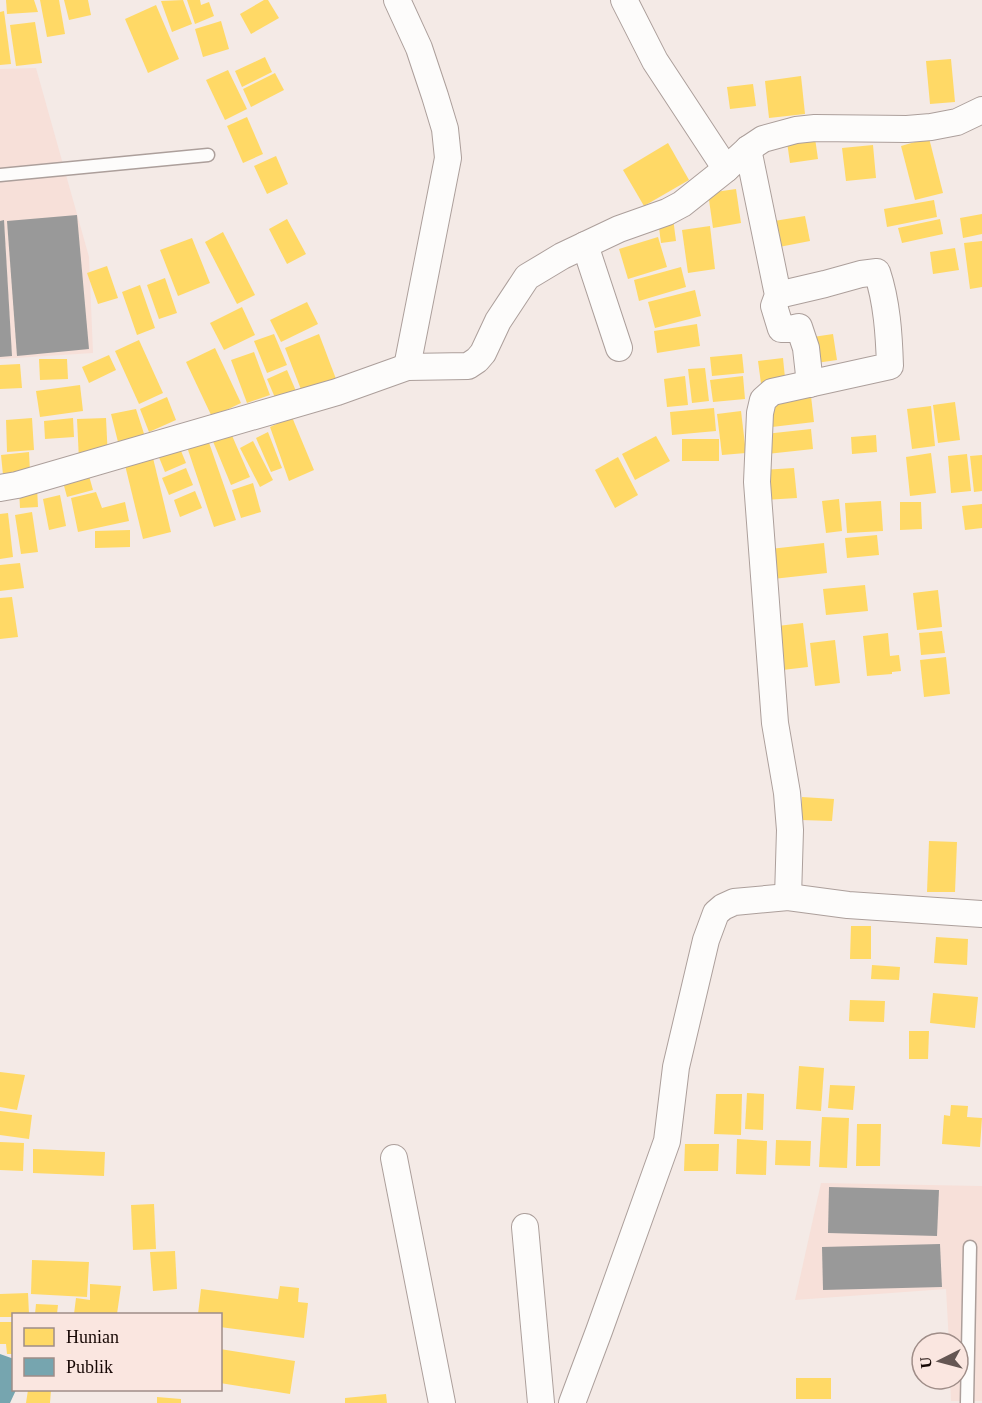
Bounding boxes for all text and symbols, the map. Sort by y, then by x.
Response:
legend [12,1313,222,1391]
text: Hunian [66,1327,119,1347]
north arrow [910,1331,970,1391]
text: U [916,1355,935,1369]
text: Publik [66,1357,113,1377]

